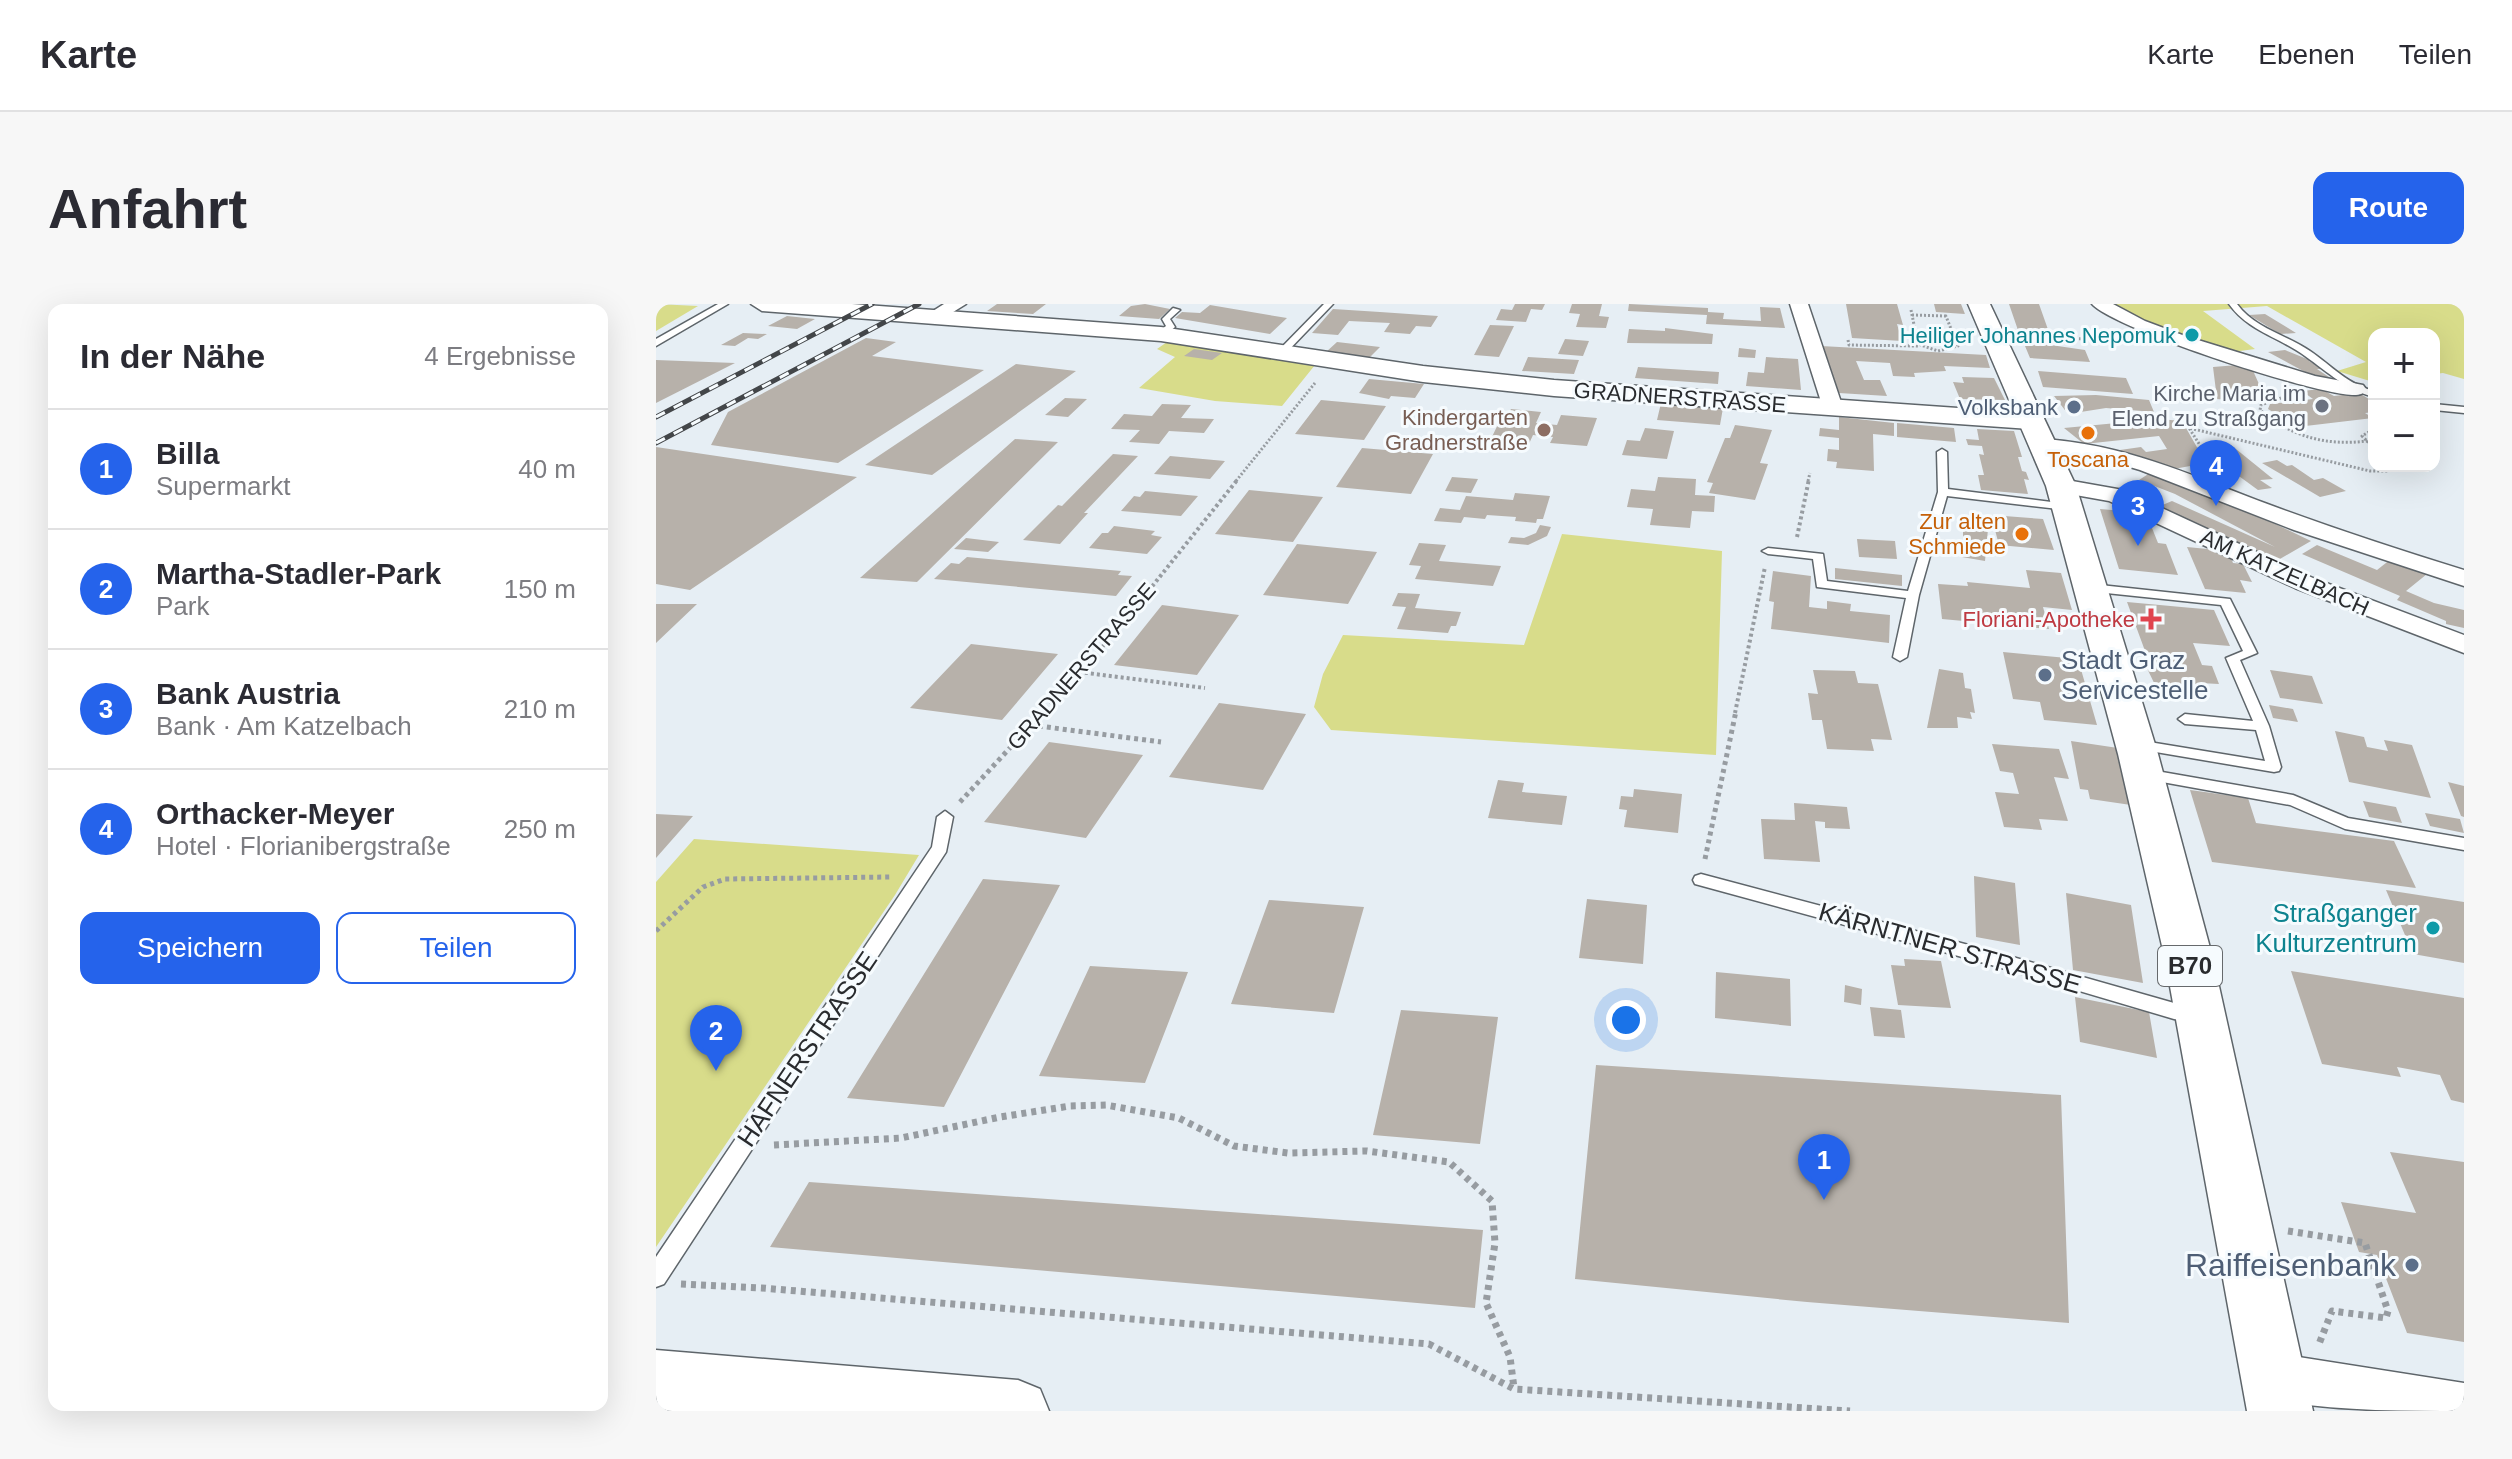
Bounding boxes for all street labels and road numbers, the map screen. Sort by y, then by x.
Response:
street label: GRADNERSTRASSE [1573,378,1787,417]
street label: AM KATZELBACH [2197,524,2373,621]
street label: GRADNERSTRASSE [1002,578,1161,755]
street label: KÄRNTNER STRASSE [1815,896,2085,1000]
street label: HAFNERSTRASSE [731,946,883,1152]
road number: B70 [2158,946,2222,986]

